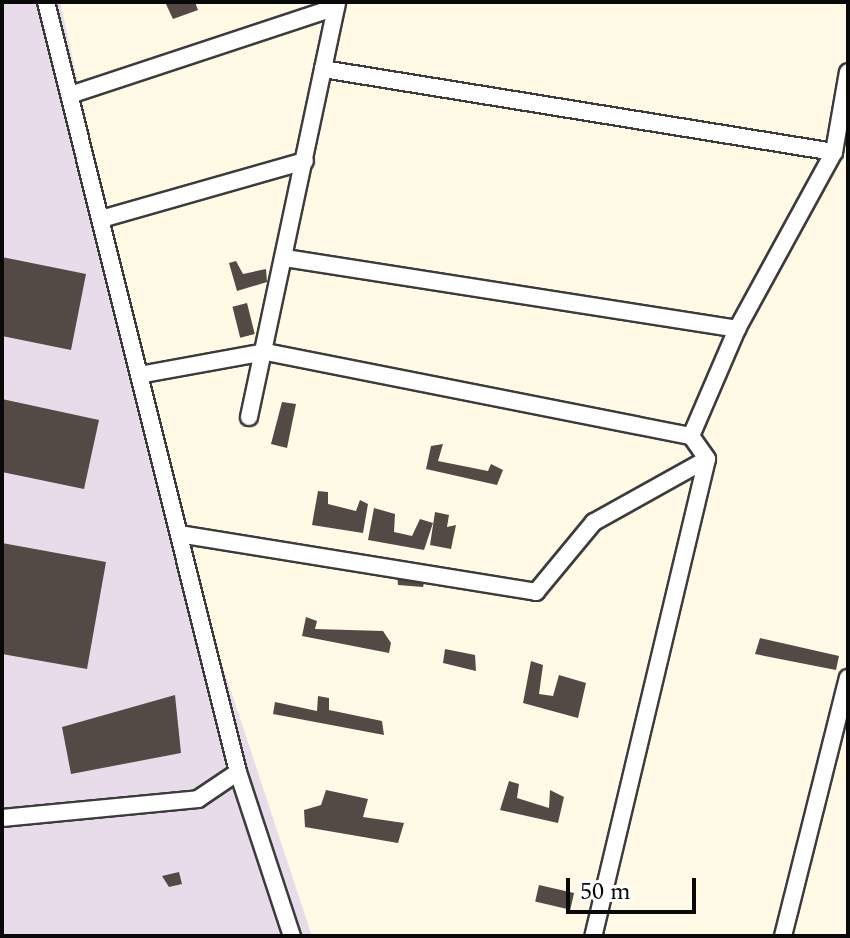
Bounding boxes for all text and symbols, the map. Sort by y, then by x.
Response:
scale bar [570,862,700,912]
text: 50 m [580,874,631,910]

